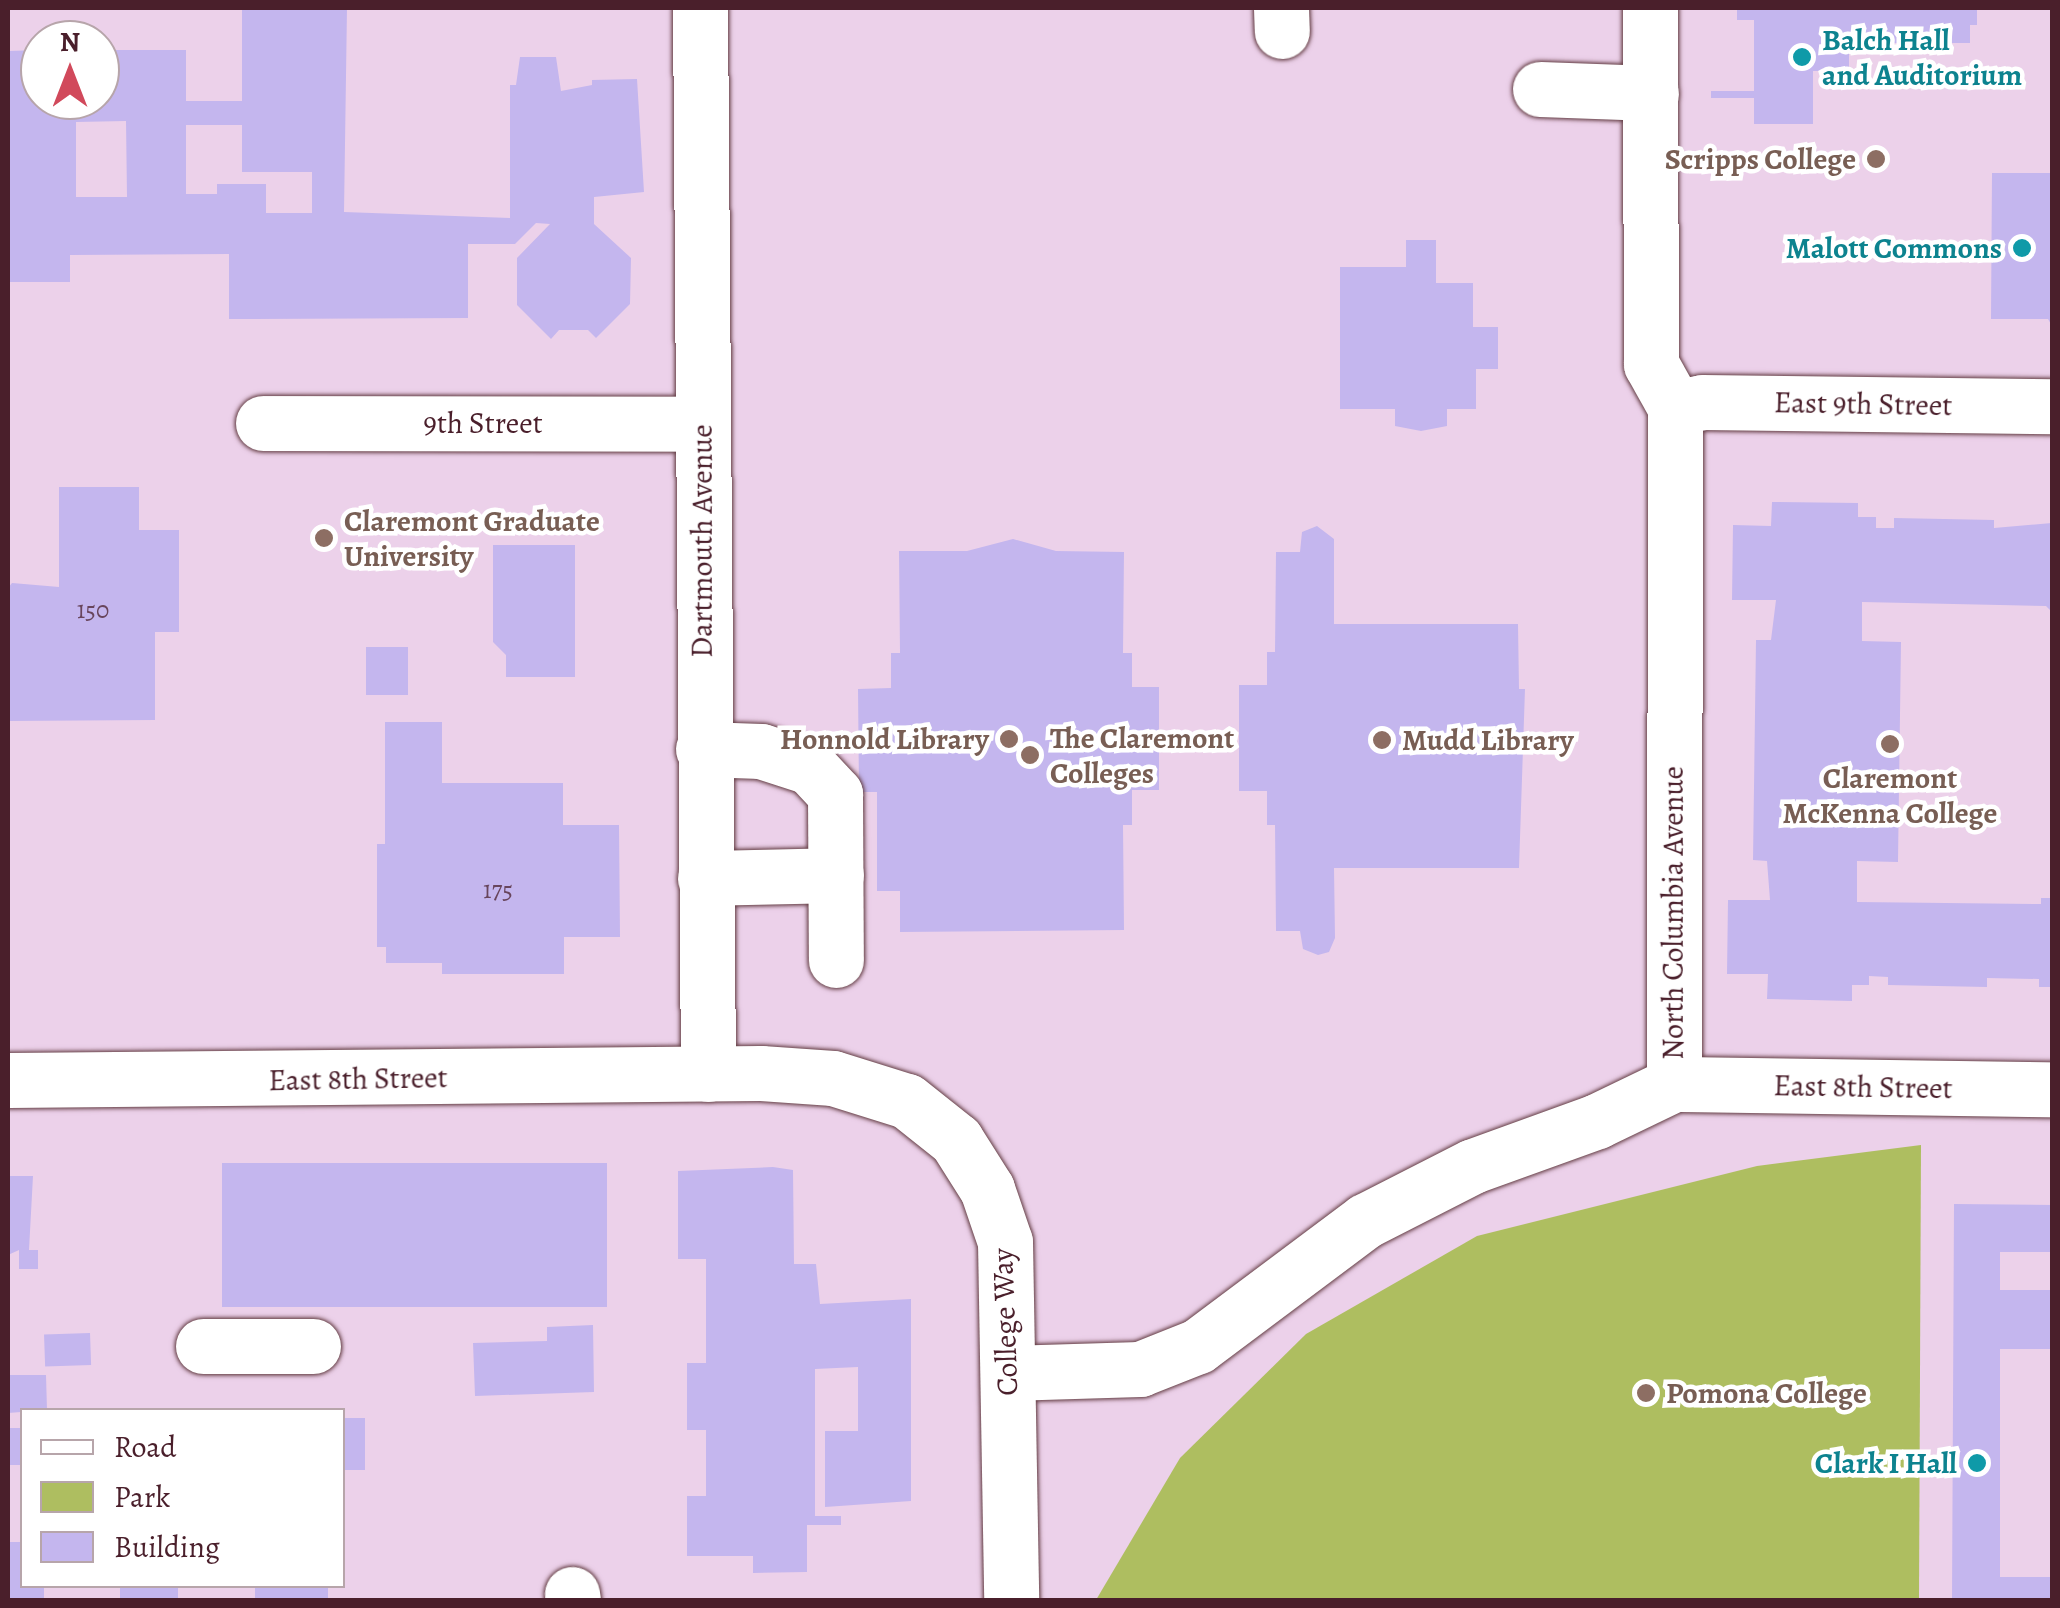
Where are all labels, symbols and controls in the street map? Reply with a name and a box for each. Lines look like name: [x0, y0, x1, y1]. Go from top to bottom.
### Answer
north arrow: [20, 20, 120, 120]
place label: Balch Hall and Auditorium: [1822, 22, 2022, 92]
text: N: [60, 23, 80, 61]
marker: Balch Hall and Auditorium: [1791, 46, 1813, 68]
place label: Scripps College: [1665, 141, 1856, 177]
marker: Scripps College: [1865, 148, 1887, 170]
place label: Malott Commons: [1786, 230, 2002, 266]
marker: Malott Commons: [2011, 237, 2033, 259]
street label: East 9th Street: [1774, 384, 1952, 424]
street label: 9th Street: [423, 405, 543, 441]
street label: Dartmouth Avenue: [684, 424, 720, 658]
place label: Claremont Graduate University: [344, 503, 600, 574]
marker: Claremont Graduate University: [313, 527, 335, 549]
house number: 150: [77, 595, 109, 625]
place label: The Claremont Colleges: [1050, 720, 1234, 790]
place label: Honnold Library: [780, 721, 989, 757]
place label: Mudd Library: [1402, 722, 1574, 758]
marker: Honnold Library: [998, 728, 1020, 750]
marker: Mudd Library: [1371, 729, 1393, 751]
marker: Claremont McKenna College: [1879, 733, 1901, 755]
marker: The Claremont Colleges: [1019, 744, 1041, 766]
place label: Claremont McKenna College: [1783, 760, 1997, 830]
street label: North Columbia Avenue: [1655, 766, 1691, 1060]
house number: 175: [483, 875, 513, 905]
street label: East 8th Street: [268, 1059, 448, 1099]
street label: East 8th Street: [1773, 1067, 1953, 1107]
street label: College Way: [984, 1248, 1026, 1396]
place label: Pomona College: [1666, 1375, 1867, 1411]
marker: Pomona College: [1635, 1382, 1657, 1404]
legend: [20, 1408, 345, 1588]
text: Road: [114, 1427, 176, 1467]
place label: Clark I Hall: [1815, 1445, 1957, 1481]
marker: Clark I Hall: [1966, 1452, 1988, 1474]
text: Park: [114, 1477, 170, 1517]
text: Building: [114, 1527, 220, 1567]

